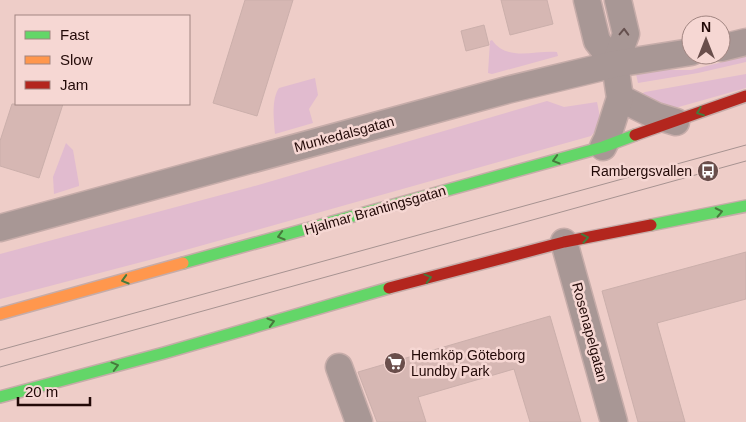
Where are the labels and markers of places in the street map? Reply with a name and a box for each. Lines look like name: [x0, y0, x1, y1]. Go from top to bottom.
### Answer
bus stop icon: Rambergsvallen: [696, 159, 720, 183]
place label: Rambergsvallen: [591, 163, 692, 179]
place label: Hemköp Göteborg Lundby Park: [411, 347, 525, 379]
supermarket icon: Hemköp Göteborg Lundby Park: [383, 351, 407, 375]

